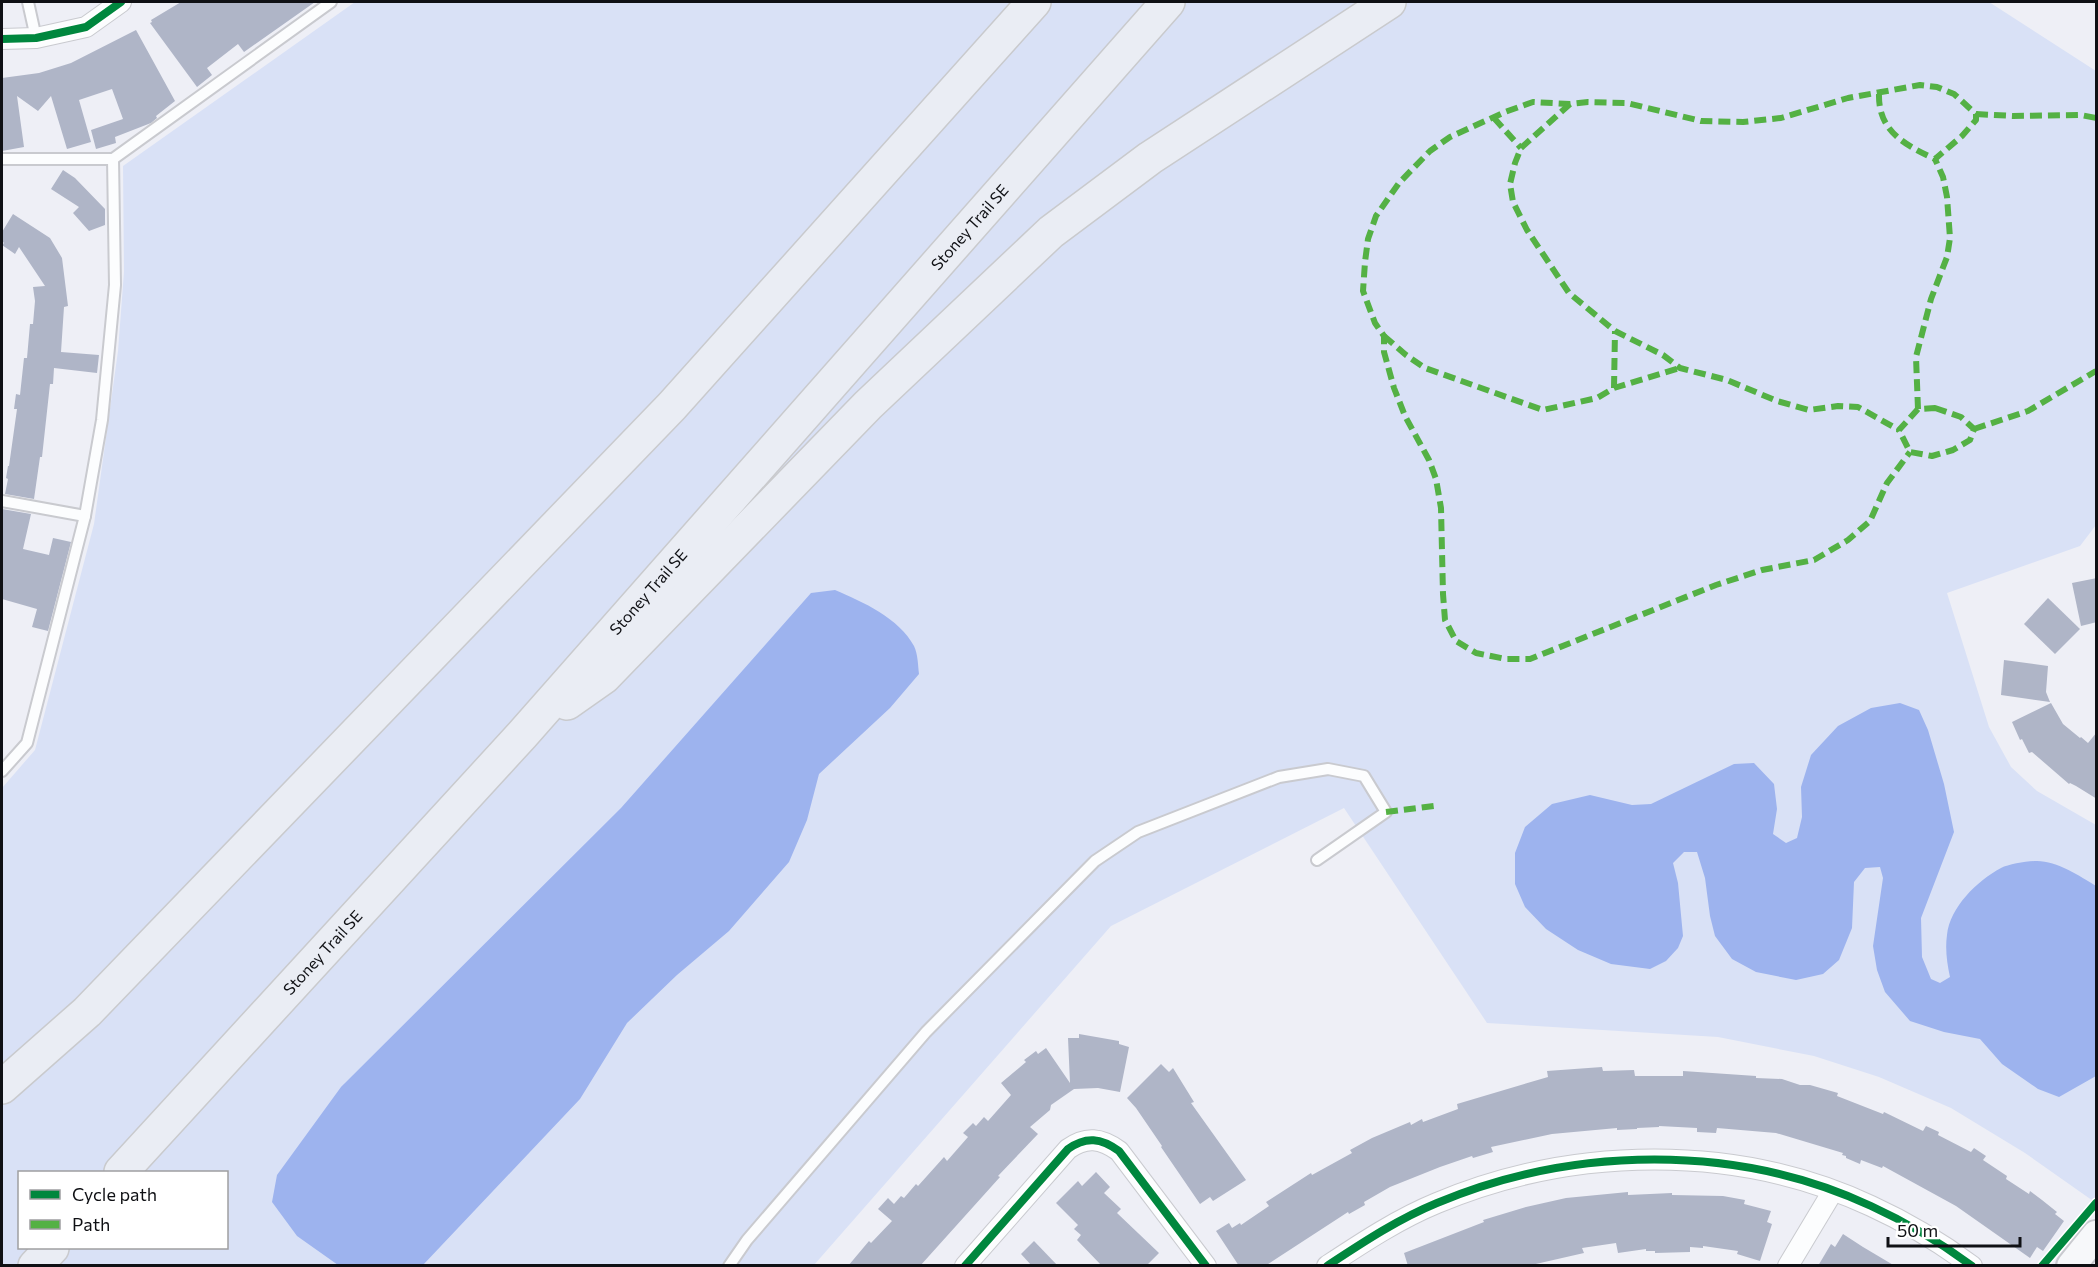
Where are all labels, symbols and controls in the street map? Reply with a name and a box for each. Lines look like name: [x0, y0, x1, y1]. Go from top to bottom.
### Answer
street label: Stoney Trail SE: [926, 180, 1012, 274]
street label: Stoney Trail SE: [605, 545, 691, 638]
street label: Stoney Trail SE: [279, 906, 366, 998]
legend: [18, 1171, 228, 1249]
text: Cycle path: [72, 1183, 157, 1205]
scale bar: [1888, 1210, 2020, 1248]
text: Path: [72, 1213, 110, 1235]
text: 50 m: [1897, 1219, 1938, 1241]

